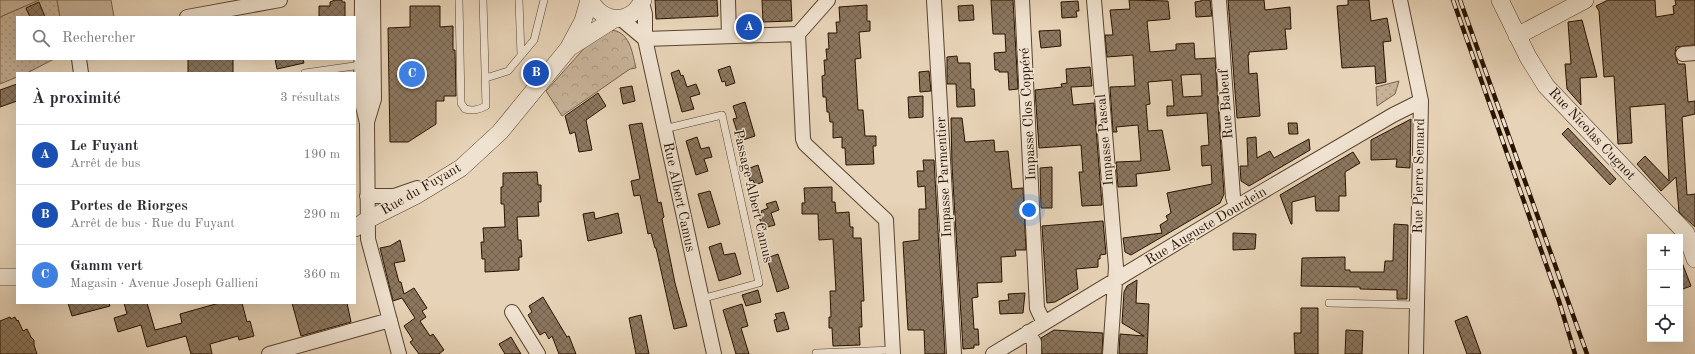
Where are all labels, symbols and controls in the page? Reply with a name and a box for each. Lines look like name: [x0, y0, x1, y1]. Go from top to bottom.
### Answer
pin: A: [736, 12, 762, 42]
search box: [16, 16, 356, 60]
icon: search: [30, 27, 52, 49]
text: Rechercher: [62, 31, 135, 46]
street label: Impasse Clos Coppéré: [1018, 47, 1038, 181]
pin: B: [523, 58, 549, 88]
pin: C: [399, 59, 425, 89]
street label: Rue Babeuf: [1216, 67, 1235, 139]
street label: Rue Nicolas Cugnot: [1546, 85, 1638, 183]
text: À proximité: [32, 90, 121, 107]
text: 3 résultats: [280, 91, 340, 104]
street label: Impasse Pascal: [1094, 93, 1116, 186]
street label: Impasse Parmentier: [934, 116, 954, 238]
street label: Rue Pierre Semard: [1411, 118, 1427, 234]
street label: Passage Albert Camus: [731, 128, 775, 264]
text: Le Fuyant: [70, 139, 138, 154]
street label: Rue Albert Camus: [661, 141, 697, 253]
text: A: [40, 148, 50, 161]
text: 190 m: [303, 148, 340, 161]
text: Arrêt de bus: [70, 157, 140, 170]
street label: Rue du Fuyant: [379, 160, 463, 218]
street label: Rue Auguste Dourdein: [1143, 184, 1269, 268]
text: Portes de Riorges: [70, 199, 188, 214]
your location: [1019, 200, 1039, 220]
text: B: [40, 208, 50, 221]
text: 290 m: [303, 208, 340, 221]
text: Arrêt de bus · Rue du Fuyant: [70, 217, 235, 230]
map controls: [1647, 234, 1683, 342]
button: +: [1647, 234, 1683, 270]
text: Gamm vert: [70, 259, 143, 274]
text: C: [41, 268, 49, 281]
text: 360 m: [303, 268, 340, 281]
button: −: [1647, 270, 1683, 306]
text: Magasin · Avenue Joseph Gallieni: [70, 277, 258, 290]
button: locate: [1647, 306, 1683, 342]

